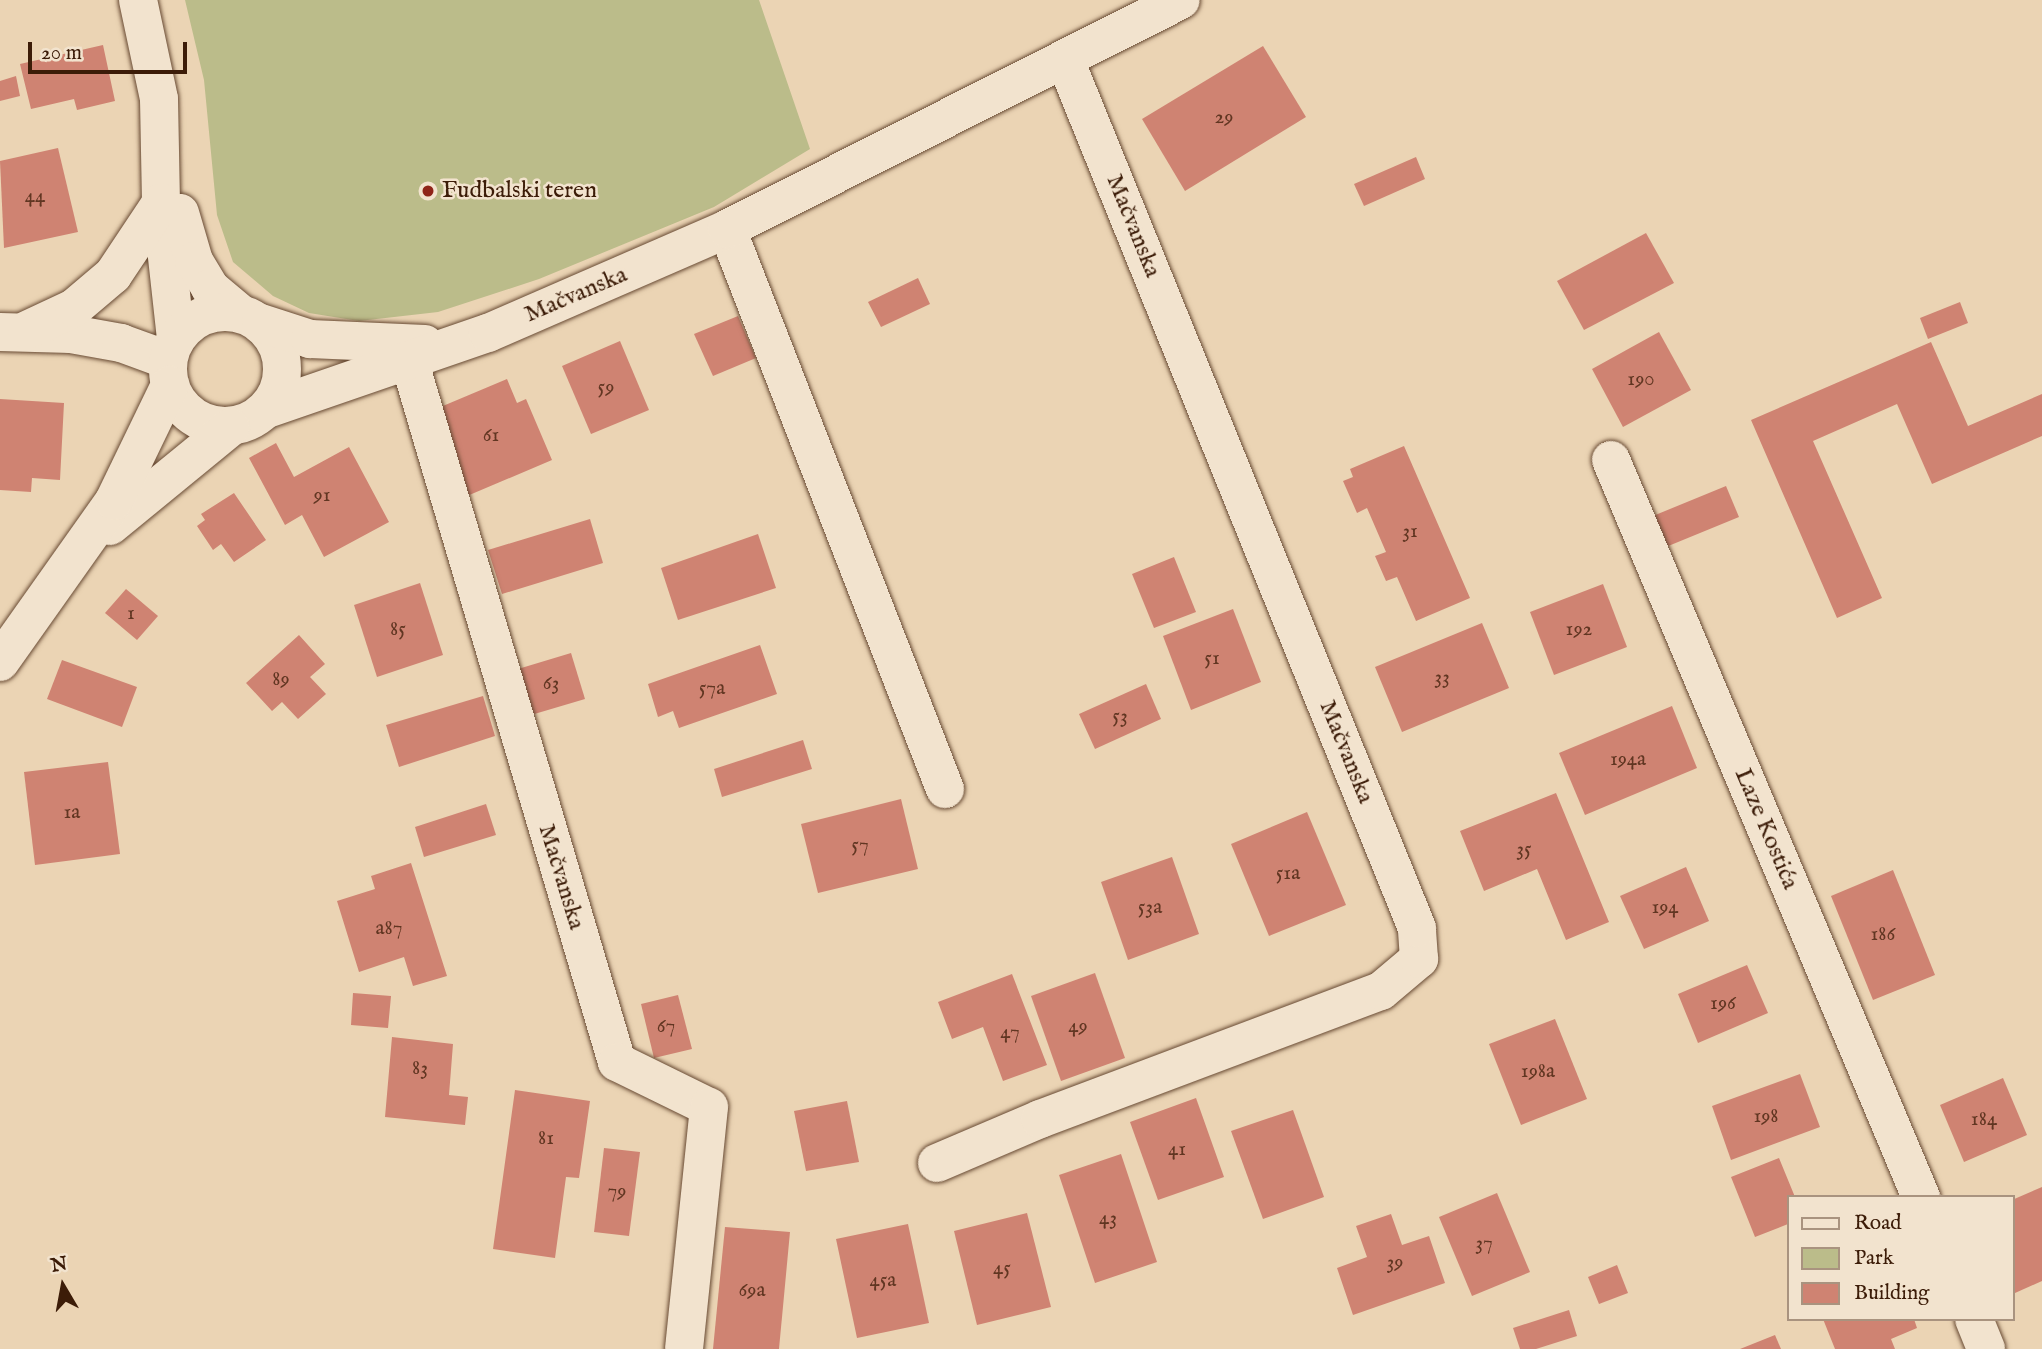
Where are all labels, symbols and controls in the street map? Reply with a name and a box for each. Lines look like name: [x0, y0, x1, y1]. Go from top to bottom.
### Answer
scale bar: [32, 28, 191, 72]
text: 20 m: [41, 40, 82, 67]
house number: 29: [1214, 105, 1234, 131]
street label: Mačvanska: [1099, 170, 1167, 282]
place label: Fudbalski teren: [442, 177, 597, 205]
marker: Fudbalski teren: [420, 183, 436, 199]
house number: 44: [25, 184, 45, 210]
street label: Mačvanska: [520, 261, 632, 329]
house number: 190: [1627, 367, 1655, 393]
house number: 59: [598, 375, 614, 401]
house number: 61: [483, 423, 499, 449]
house number: 91: [314, 483, 330, 509]
house number: 31: [1402, 519, 1418, 545]
house number: 1: [127, 601, 135, 627]
house number: 85: [390, 617, 406, 643]
house number: 192: [1566, 617, 1592, 643]
house number: 51: [1204, 646, 1220, 672]
house number: 33: [1434, 665, 1450, 691]
house number: 89: [272, 667, 290, 693]
house number: 63: [543, 671, 559, 697]
house number: 57a: [699, 676, 725, 702]
street label: Mačvanska: [1312, 696, 1380, 808]
house number: 53: [1112, 704, 1128, 730]
house number: 194a: [1610, 747, 1646, 773]
street label: Laze Kostića: [1728, 764, 1804, 894]
house number: 1a: [64, 800, 80, 826]
street label: Mačvanska: [531, 821, 591, 933]
house number: 57: [851, 833, 869, 859]
house number: 35: [1516, 837, 1532, 863]
house number: 51a: [1276, 861, 1300, 887]
house number: 53a: [1138, 895, 1162, 921]
house number: 194: [1651, 895, 1679, 921]
house number: a87: [375, 916, 403, 942]
house number: 186: [1871, 922, 1895, 948]
house number: 196: [1710, 991, 1736, 1017]
house number: 67: [657, 1014, 675, 1040]
house number: 49: [1068, 1014, 1088, 1040]
house number: 47: [1000, 1020, 1020, 1046]
house number: 83: [412, 1056, 428, 1082]
house number: 198a: [1521, 1059, 1555, 1085]
house number: 198: [1753, 1104, 1779, 1130]
house number: 184: [1971, 1107, 1997, 1133]
house number: 81: [538, 1126, 554, 1152]
house number: 41: [1168, 1137, 1186, 1163]
house number: 79: [608, 1179, 626, 1205]
legend: [1786, 1195, 2014, 1321]
house number: 43: [1099, 1206, 1117, 1232]
text: Road: [1854, 1210, 1901, 1237]
house number: 37: [1475, 1231, 1493, 1257]
text: Park: [1854, 1245, 1894, 1272]
house number: 39: [1386, 1250, 1404, 1276]
north arrow: [28, 1251, 98, 1321]
text: N: [49, 1252, 70, 1279]
house number: 45: [993, 1256, 1011, 1282]
house number: 45a: [870, 1268, 896, 1294]
house number: 69a: [738, 1278, 766, 1304]
text: Building: [1854, 1280, 1929, 1307]

